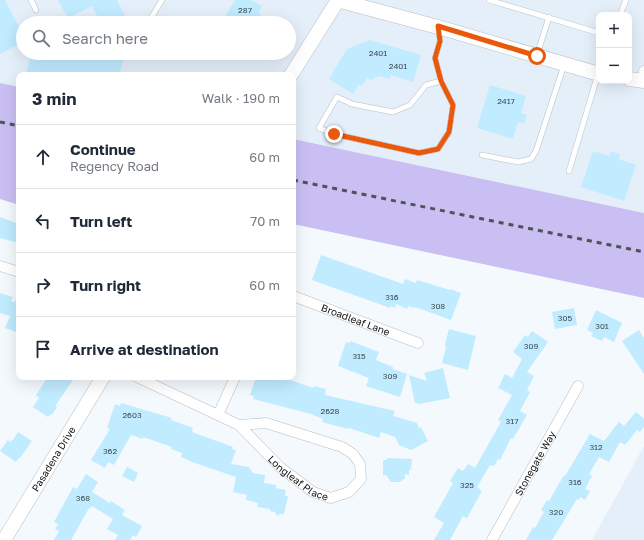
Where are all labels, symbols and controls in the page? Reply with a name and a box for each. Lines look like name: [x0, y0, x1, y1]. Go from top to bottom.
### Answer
house number: 287: [238, 5, 252, 15]
map controls: [596, 12, 632, 84]
button: +: [596, 12, 632, 48]
search box: [16, 16, 296, 60]
icon: search: [30, 27, 52, 49]
text: Search here: [62, 29, 148, 47]
route start: [528, 47, 546, 65]
house number: 2401: [369, 48, 387, 58]
button: −: [596, 48, 632, 84]
house number: 2401: [389, 61, 407, 71]
text: 3 min: [32, 88, 76, 109]
text: Walk · 190 m: [202, 90, 280, 106]
house number: 2417: [497, 96, 515, 106]
route end: [325, 125, 343, 143]
text: Continue: [70, 140, 136, 158]
icon: ahead: [32, 146, 54, 168]
text: 60 m: [249, 149, 280, 165]
text: Regency Road: [70, 158, 159, 174]
icon: left: [32, 210, 54, 232]
text: Turn left: [70, 212, 132, 230]
text: 70 m: [250, 213, 280, 229]
icon: right: [32, 274, 54, 296]
text: Turn right: [70, 276, 141, 294]
text: 60 m: [249, 277, 280, 293]
house number: 316: [385, 292, 399, 302]
street label: Broadleaf Lane: [320, 301, 392, 338]
house number: 308: [431, 301, 445, 311]
house number: 305: [558, 313, 572, 323]
house number: 301: [595, 321, 609, 331]
icon: arrive: [32, 338, 54, 360]
text: Arrive at destination: [70, 340, 219, 358]
house number: 309: [524, 341, 538, 351]
house number: 315: [352, 351, 366, 361]
house number: 309: [383, 371, 397, 381]
house number: 2628: [321, 406, 340, 416]
house number: 2603: [122, 410, 142, 420]
house number: 317: [506, 416, 518, 426]
street label: Pasadena Drive: [29, 424, 78, 494]
street label: Stonegate Way: [512, 428, 558, 498]
house number: 312: [589, 442, 603, 452]
house number: 362: [103, 446, 117, 456]
street label: Longleaf Place: [266, 453, 330, 503]
house number: 316: [568, 477, 582, 487]
house number: 325: [460, 480, 474, 490]
house number: 368: [76, 493, 90, 503]
house number: 320: [549, 507, 563, 517]

